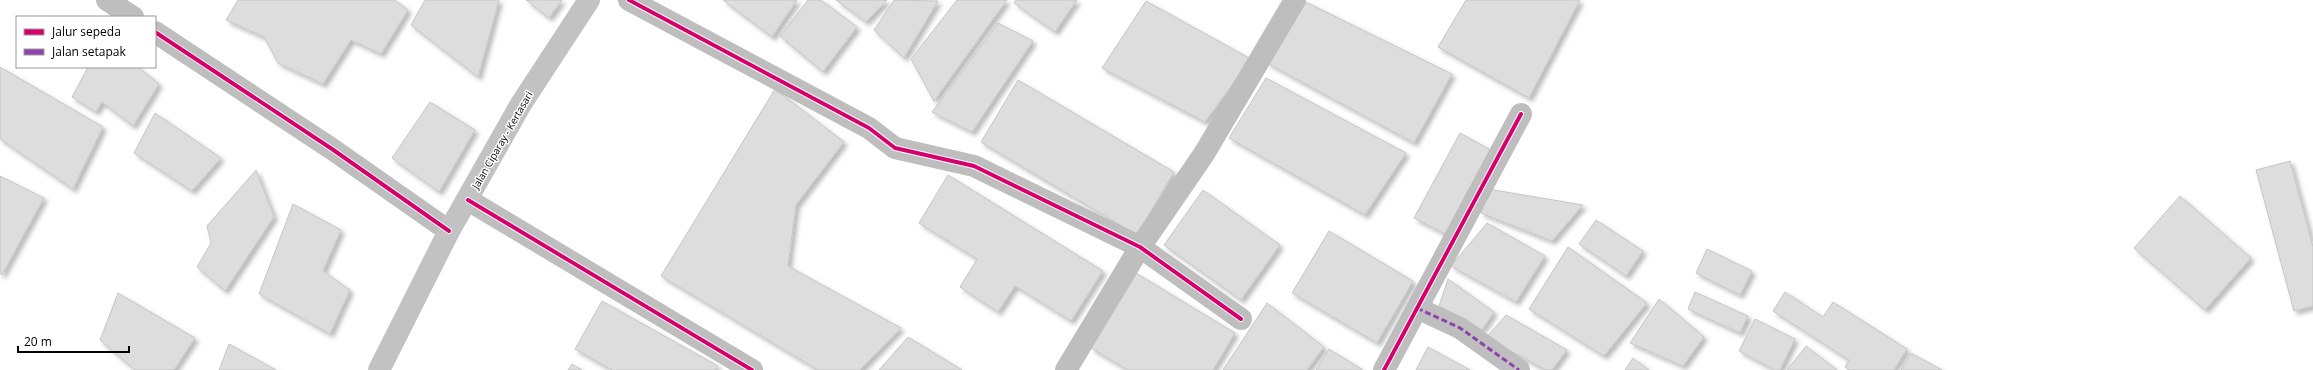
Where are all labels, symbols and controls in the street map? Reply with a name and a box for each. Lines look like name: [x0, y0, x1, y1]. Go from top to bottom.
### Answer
legend: [16, 16, 156, 68]
text: Jalur sepeda: [51, 23, 121, 40]
text: Jalan setapak: [51, 43, 126, 60]
street label: Jalan Ciparay - Kertasari: [468, 89, 536, 192]
scale bar: [18, 328, 129, 354]
text: 20 m: [24, 333, 52, 350]

